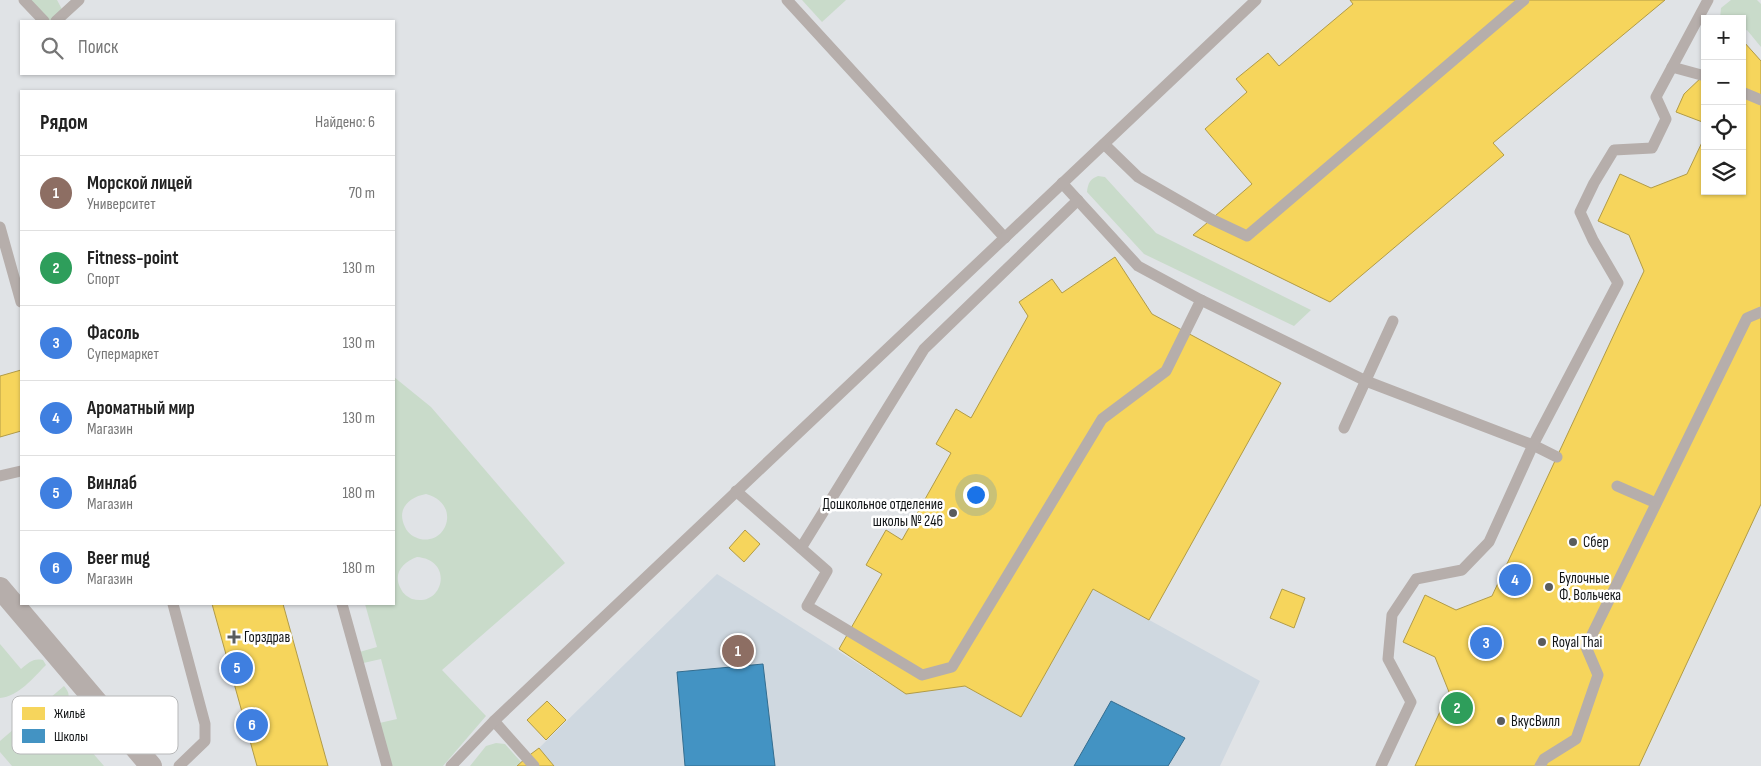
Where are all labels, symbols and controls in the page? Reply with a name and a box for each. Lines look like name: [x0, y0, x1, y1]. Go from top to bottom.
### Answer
map controls: [1701, 15, 1746, 195]
button: +: [1701, 15, 1746, 60]
search box: [20, 20, 395, 75]
icon: search: [38, 34, 66, 62]
text: Поиск: [78, 36, 118, 59]
button: −: [1701, 60, 1746, 105]
button: locate: [1701, 105, 1746, 150]
text: Рядом: [40, 110, 88, 135]
text: Найдено: 6: [315, 113, 375, 132]
button: layers: [1701, 150, 1746, 195]
text: Морской лицей: [87, 172, 192, 195]
text: 1: [53, 184, 59, 203]
text: 70 m: [349, 184, 375, 203]
text: Университет: [87, 195, 156, 214]
text: Fitness-point: [87, 247, 179, 270]
text: 2: [52, 259, 60, 278]
text: 130 m: [343, 259, 375, 278]
text: Спорт: [87, 270, 120, 289]
text: Фасоль: [87, 322, 140, 345]
text: 3: [52, 334, 60, 353]
text: 130 m: [343, 334, 375, 353]
text: Супермаркет: [87, 345, 159, 364]
text: Ароматный мир: [87, 397, 195, 420]
text: 4: [52, 409, 60, 428]
text: 130 m: [343, 409, 375, 428]
text: Магазин: [87, 420, 133, 439]
text: Винлаб: [87, 472, 137, 495]
your location: [963, 482, 989, 508]
text: 5: [52, 484, 60, 503]
text: 180 m: [342, 484, 375, 503]
text: Магазин: [87, 495, 133, 514]
place label: Дошкольное отделение школы № 246: [823, 495, 943, 531]
marker: Дошкольное отделение школы № 246: [947, 507, 959, 519]
place label: Сбер: [1583, 533, 1609, 552]
marker: Сбер: [1567, 536, 1579, 548]
text: Beer mug: [87, 547, 150, 570]
text: 6: [52, 559, 60, 578]
text: 180 m: [342, 559, 375, 578]
pin: 4: [1499, 561, 1531, 599]
place label: Булочные Ф. Вольчека: [1559, 569, 1621, 605]
text: Магазин: [87, 570, 133, 589]
marker: Булочные Ф. Вольчека: [1543, 581, 1555, 593]
pin: 3: [1470, 624, 1502, 662]
place label: Горздрав: [244, 628, 290, 647]
marker: Горздрав: [228, 631, 240, 643]
pin: 1: [722, 632, 754, 670]
place label: Royal Thai: [1552, 633, 1603, 652]
marker: Royal Thai: [1536, 636, 1548, 648]
pin: 5: [221, 649, 253, 687]
pin: 2: [1441, 689, 1473, 727]
legend: [12, 696, 178, 754]
text: Жильё: [54, 705, 85, 722]
pin: 6: [236, 706, 268, 744]
place label: ВкусВилл: [1511, 712, 1560, 731]
marker: ВкусВилл: [1495, 715, 1507, 727]
text: Школы: [54, 728, 88, 745]

